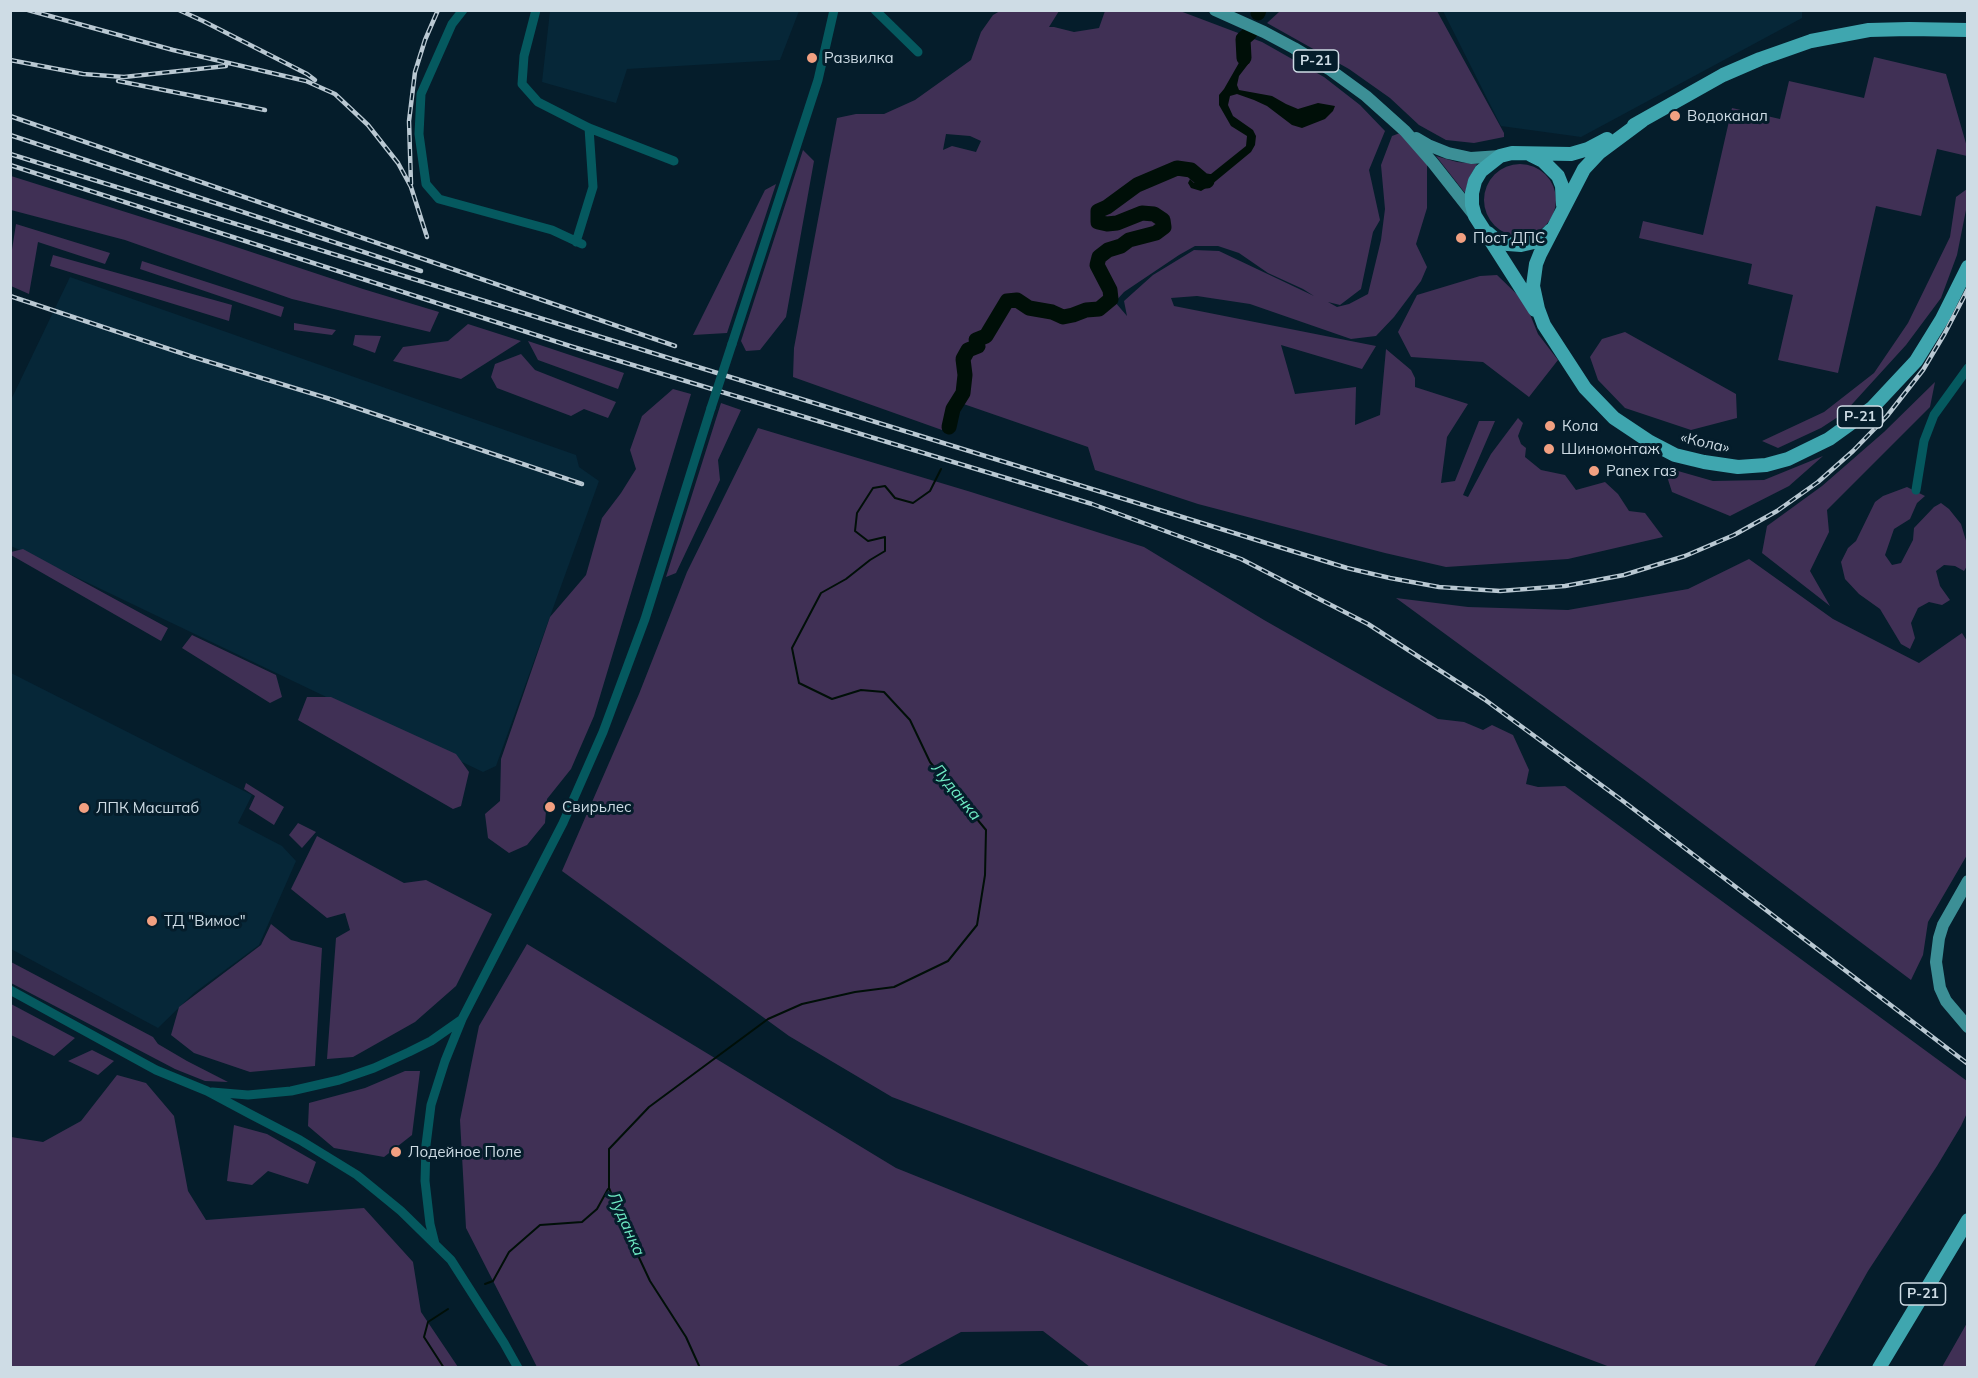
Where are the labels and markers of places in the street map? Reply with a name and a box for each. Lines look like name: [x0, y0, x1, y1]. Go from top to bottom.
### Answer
place label: Развилка: [824, 49, 894, 67]
marker: Развилка: [805, 51, 819, 65]
place label: Водоканал: [1687, 107, 1768, 125]
marker: Водоканал: [1668, 109, 1682, 123]
place label: Пост ДПС: [1473, 229, 1545, 247]
marker: Пост ДПС: [1454, 231, 1468, 245]
place label: Кола: [1562, 417, 1598, 435]
marker: Кола: [1543, 419, 1557, 433]
place label: Шиномонтаж: [1561, 440, 1660, 458]
marker: Шиномонтаж: [1542, 442, 1556, 456]
place label: Panex газ: [1606, 462, 1677, 480]
marker: Panex газ: [1587, 464, 1601, 478]
place label: Свирьлес: [562, 798, 632, 816]
place label: ЛПК Масштаб: [96, 799, 199, 817]
marker: Свирьлес: [543, 800, 557, 814]
marker: ЛПК Масштаб: [77, 801, 91, 815]
place label: ТД "Вимос": [164, 912, 246, 930]
marker: ТД "Вимос": [145, 914, 159, 928]
place label: Лодейное Поле: [408, 1143, 522, 1161]
marker: Лодейное Поле: [389, 1145, 403, 1159]

